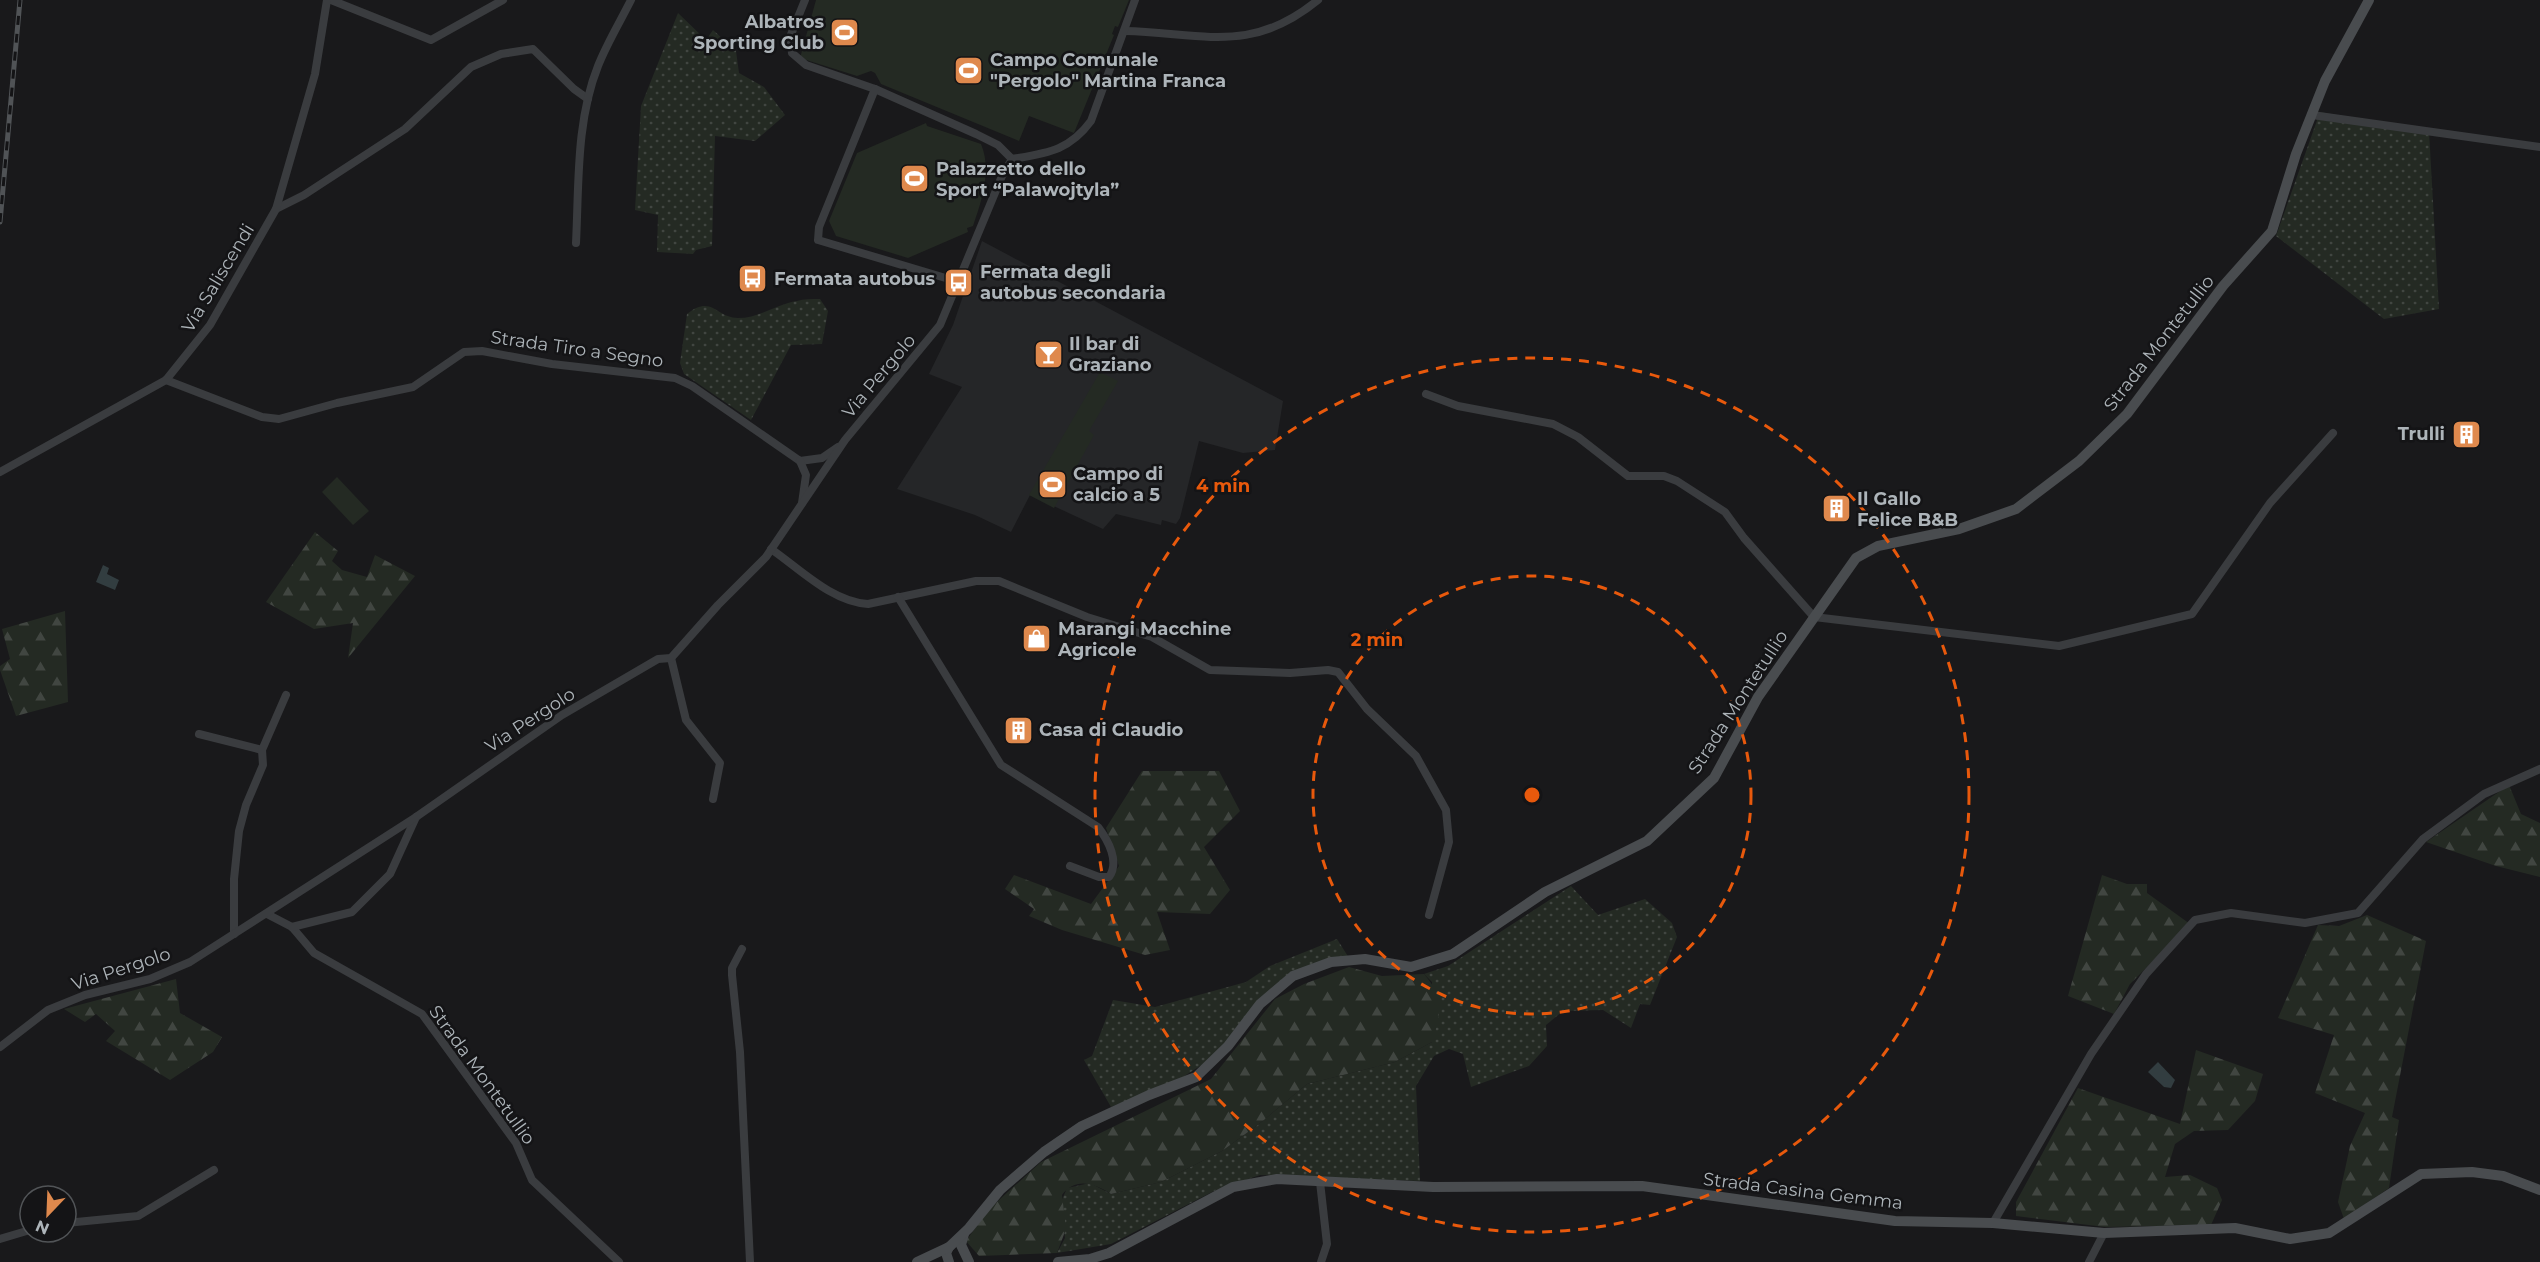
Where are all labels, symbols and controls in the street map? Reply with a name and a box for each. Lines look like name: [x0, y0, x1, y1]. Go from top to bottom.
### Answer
place label: Albatros Sporting Club: [694, 11, 824, 54]
sports icon: Albatros Sporting Club: [829, 16, 861, 48]
place label: Campo Comunale "Pergolo" Martina Franca: [990, 49, 1226, 92]
sports icon: Campo Comunale "Pergolo" Martina Franca: [953, 54, 985, 86]
place label: Palazzetto dello Sport “Palawojtyla”: [936, 158, 1119, 201]
sports icon: Palazzetto dello Sport “Palawojtyla”: [899, 163, 931, 195]
street label: Via Saliscendi: [177, 220, 259, 336]
place label: Fermata degli autobus secondaria: [980, 261, 1166, 304]
bus stop icon: Fermata autobus: [737, 263, 769, 295]
bus stop icon: Fermata degli autobus secondaria: [943, 266, 975, 298]
place label: Fermata autobus: [774, 268, 936, 290]
street label: Strada Montetullio: [2099, 271, 2219, 415]
street label: Strada Tiro a Segno: [489, 326, 665, 372]
street label: Via Pergolo: [838, 330, 920, 422]
place label: Il bar di Graziano: [1069, 333, 1152, 376]
bar icon: Il bar di Graziano: [1032, 338, 1064, 370]
building icon: Trulli: [2450, 418, 2482, 450]
place label: Trulli: [2398, 423, 2445, 445]
place label: Campo di calcio a 5: [1073, 463, 1163, 506]
sports icon: Campo di calcio a 5: [1036, 468, 1068, 500]
text: 4 min: [1196, 475, 1250, 497]
place label: Il Gallo Felice B&B: [1857, 488, 1958, 531]
building icon: Il Gallo Felice B&B: [1820, 493, 1852, 525]
place label: Marangi Macchine Agricole: [1057, 618, 1231, 661]
shop icon: Marangi Macchine Agricole: [1021, 623, 1053, 655]
street label: Strada Montetullio: [1683, 626, 1793, 778]
text: 2 min: [1351, 629, 1403, 651]
street label: Via Pergolo: [481, 683, 579, 757]
building icon: Casa di Claudio: [1002, 714, 1034, 746]
place label: Casa di Claudio: [1039, 719, 1184, 741]
centre of rings: [1522, 785, 1542, 805]
street label: Via Pergolo: [69, 943, 173, 995]
street label: Strada Montetullio: [424, 1001, 540, 1149]
street label: Strada Casina Gemma: [1702, 1168, 1904, 1214]
north arrow: [18, 1184, 78, 1244]
text: N: [33, 1216, 52, 1239]

